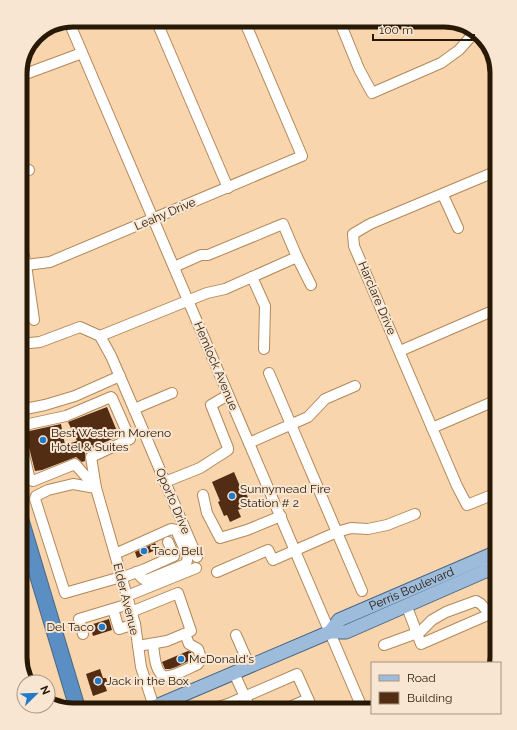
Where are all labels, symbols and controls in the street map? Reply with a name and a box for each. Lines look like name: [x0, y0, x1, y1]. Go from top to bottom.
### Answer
scale bar: [373, 16, 474, 42]
text: 100 m: [379, 23, 413, 37]
street label: Leahy Drive: [132, 195, 198, 233]
street label: Harclare Drive: [355, 259, 399, 337]
street label: Hemlock Avenue: [191, 320, 241, 412]
place label: Best Western Moreno Hotel & Suites: [51, 426, 171, 454]
marker: Best Western Moreno Hotel & Suites: [38, 435, 48, 445]
street label: Oporto Drive: [153, 466, 193, 536]
place label: Sunnymead Fire Station # 2: [240, 482, 331, 510]
marker: Sunnymead Fire Station # 2: [227, 491, 237, 501]
place label: Taco Bell: [152, 544, 204, 558]
marker: Taco Bell: [139, 546, 149, 556]
street label: Elder Avenue: [110, 561, 142, 637]
street label: Perris Boulevard: [367, 564, 456, 613]
place label: Del Taco: [46, 620, 94, 634]
marker: Del Taco: [97, 622, 107, 632]
place label: McDonald's: [189, 652, 254, 666]
marker: McDonald's: [176, 654, 186, 664]
legend: [371, 662, 501, 714]
text: Road: [407, 671, 436, 685]
north arrow: [16, 674, 56, 714]
place label: Jack in the Box: [106, 674, 189, 688]
marker: Jack in the Box: [93, 676, 103, 686]
text: N: [37, 684, 52, 697]
text: Building: [407, 691, 453, 705]

